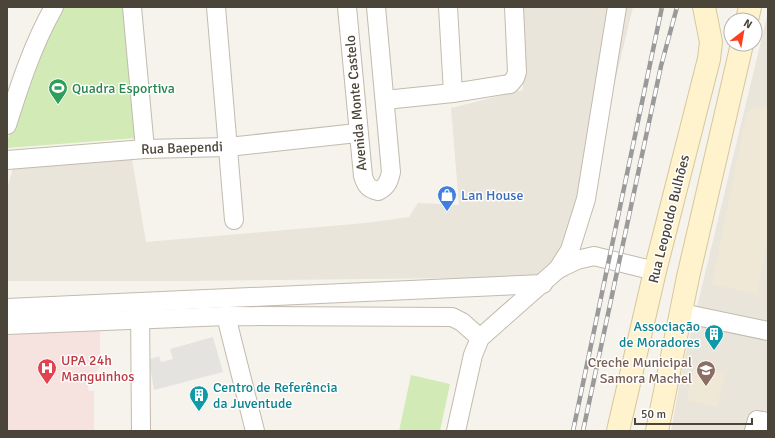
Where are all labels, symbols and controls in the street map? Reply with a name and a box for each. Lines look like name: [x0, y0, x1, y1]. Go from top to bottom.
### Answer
north arrow: [723, 12, 763, 52]
text: N: [741, 16, 755, 31]
street label: Avenida Monte Castelo: [342, 34, 370, 172]
sports icon: Quadra Esportiva: [47, 77, 69, 105]
place label: Quadra Esportiva: [72, 80, 175, 97]
street label: Rua Baependi: [141, 138, 223, 158]
street label: Rua Leopoldo Bulhões: [645, 153, 693, 285]
shop icon: Lan House: [436, 184, 458, 212]
place label: Lan House: [461, 187, 524, 204]
place label: Associação de Moradores: [619, 318, 700, 351]
building icon: Associação de Moradores: [703, 323, 725, 351]
place label: UPA 24h Manguinhos: [61, 352, 135, 385]
place label: Creche Municipal Samora Machel: [588, 354, 692, 387]
hospital icon: UPA 24h Manguinhos: [36, 357, 58, 385]
school or university icon: Creche Municipal Samora Machel: [695, 359, 717, 387]
place label: Centro de Referência da Juventude: [213, 379, 338, 412]
building icon: Centro de Referência da Juventude: [188, 384, 210, 412]
scale bar: [635, 400, 752, 426]
text: 50 m: [641, 407, 666, 422]

